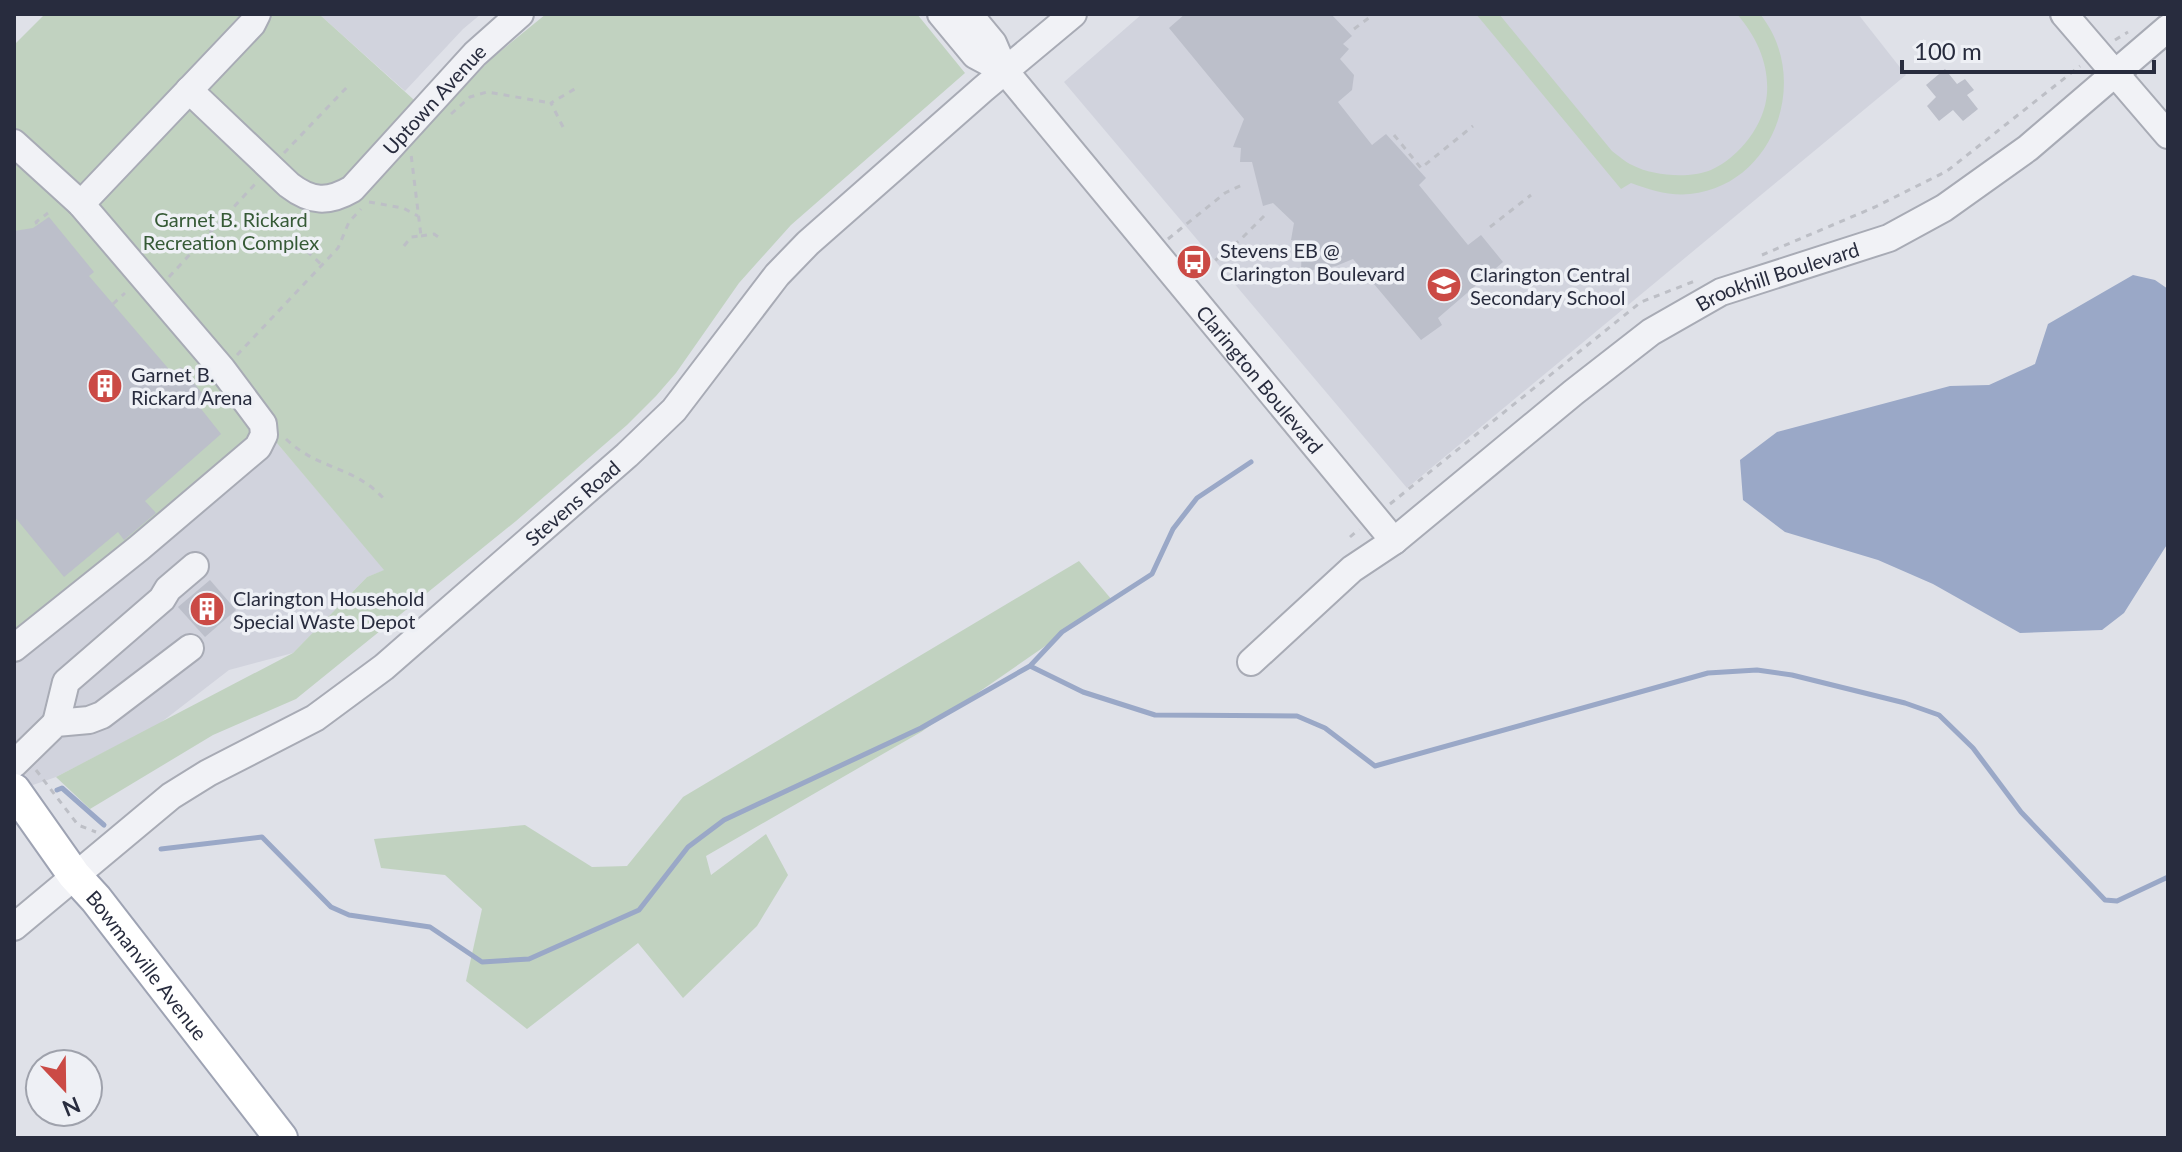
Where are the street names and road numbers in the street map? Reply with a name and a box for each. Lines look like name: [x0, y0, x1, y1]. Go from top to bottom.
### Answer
street label: Uptown Avenue: [378, 38, 490, 159]
street label: Brookhill Boulevard: [1691, 236, 1862, 316]
street label: Clarington Boulevard: [1192, 300, 1328, 458]
street label: Stevens Road: [520, 455, 625, 551]
street label: Bowmanville Avenue: [82, 885, 213, 1045]

